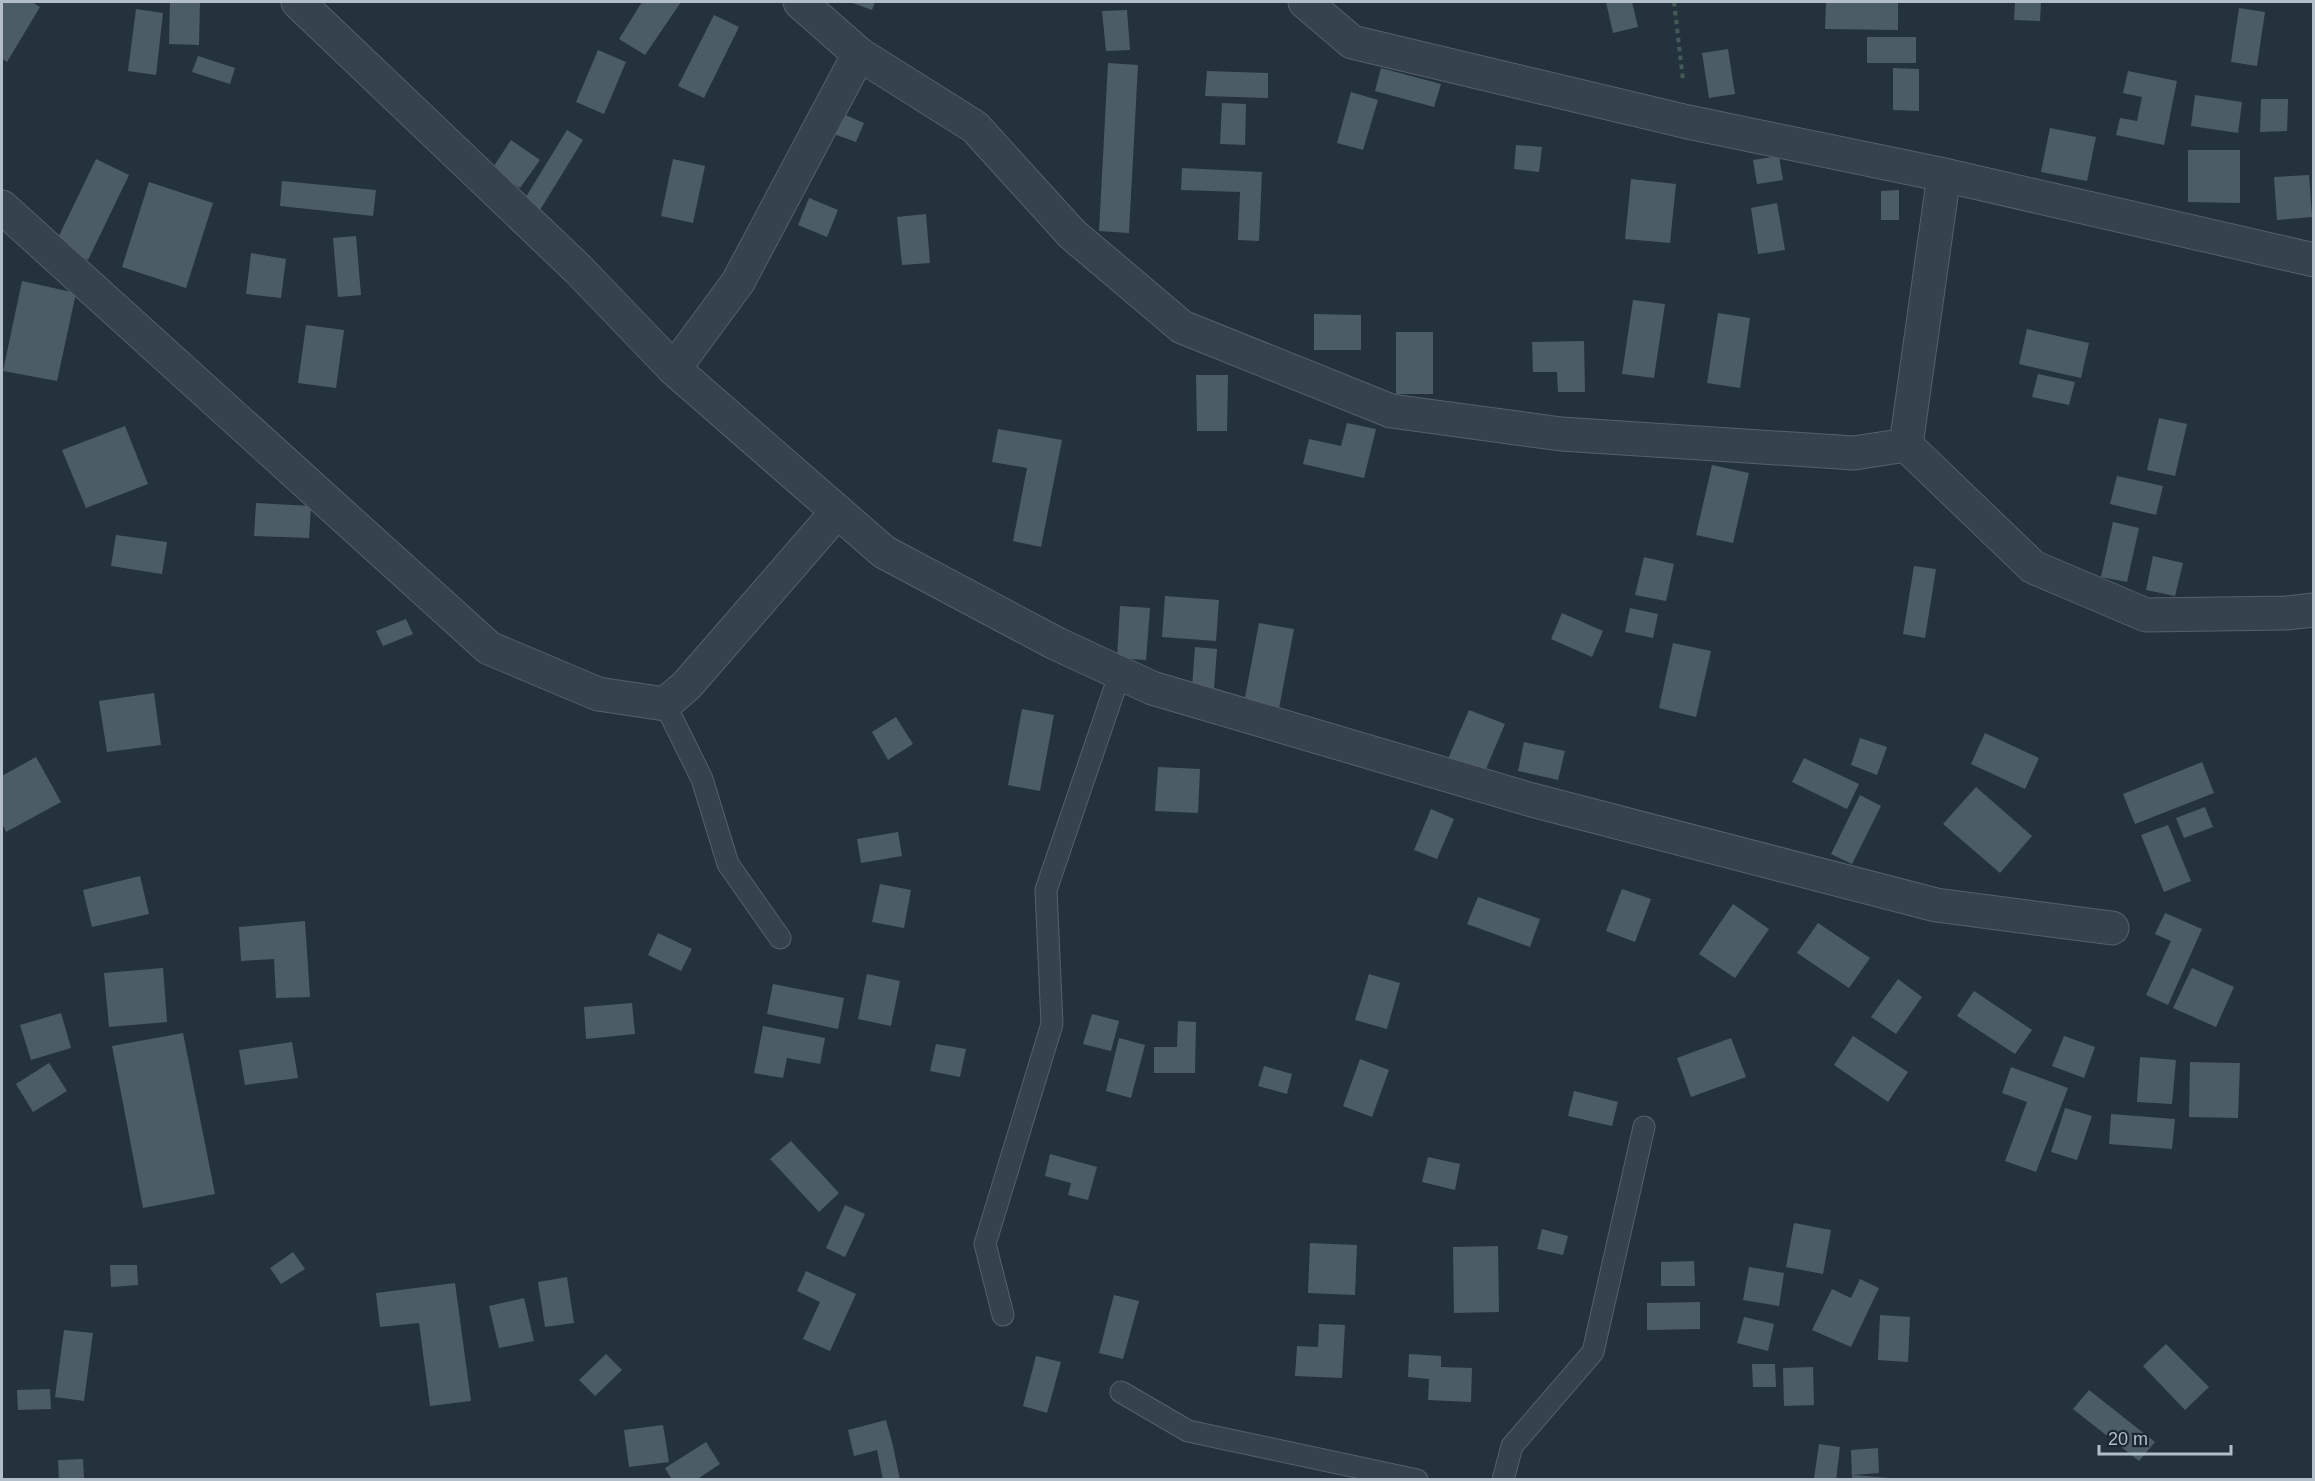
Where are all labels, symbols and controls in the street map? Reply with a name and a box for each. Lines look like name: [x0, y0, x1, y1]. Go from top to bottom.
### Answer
scale bar: [2099, 1418, 2231, 1456]
text: 20 m: [2108, 1429, 2148, 1449]

